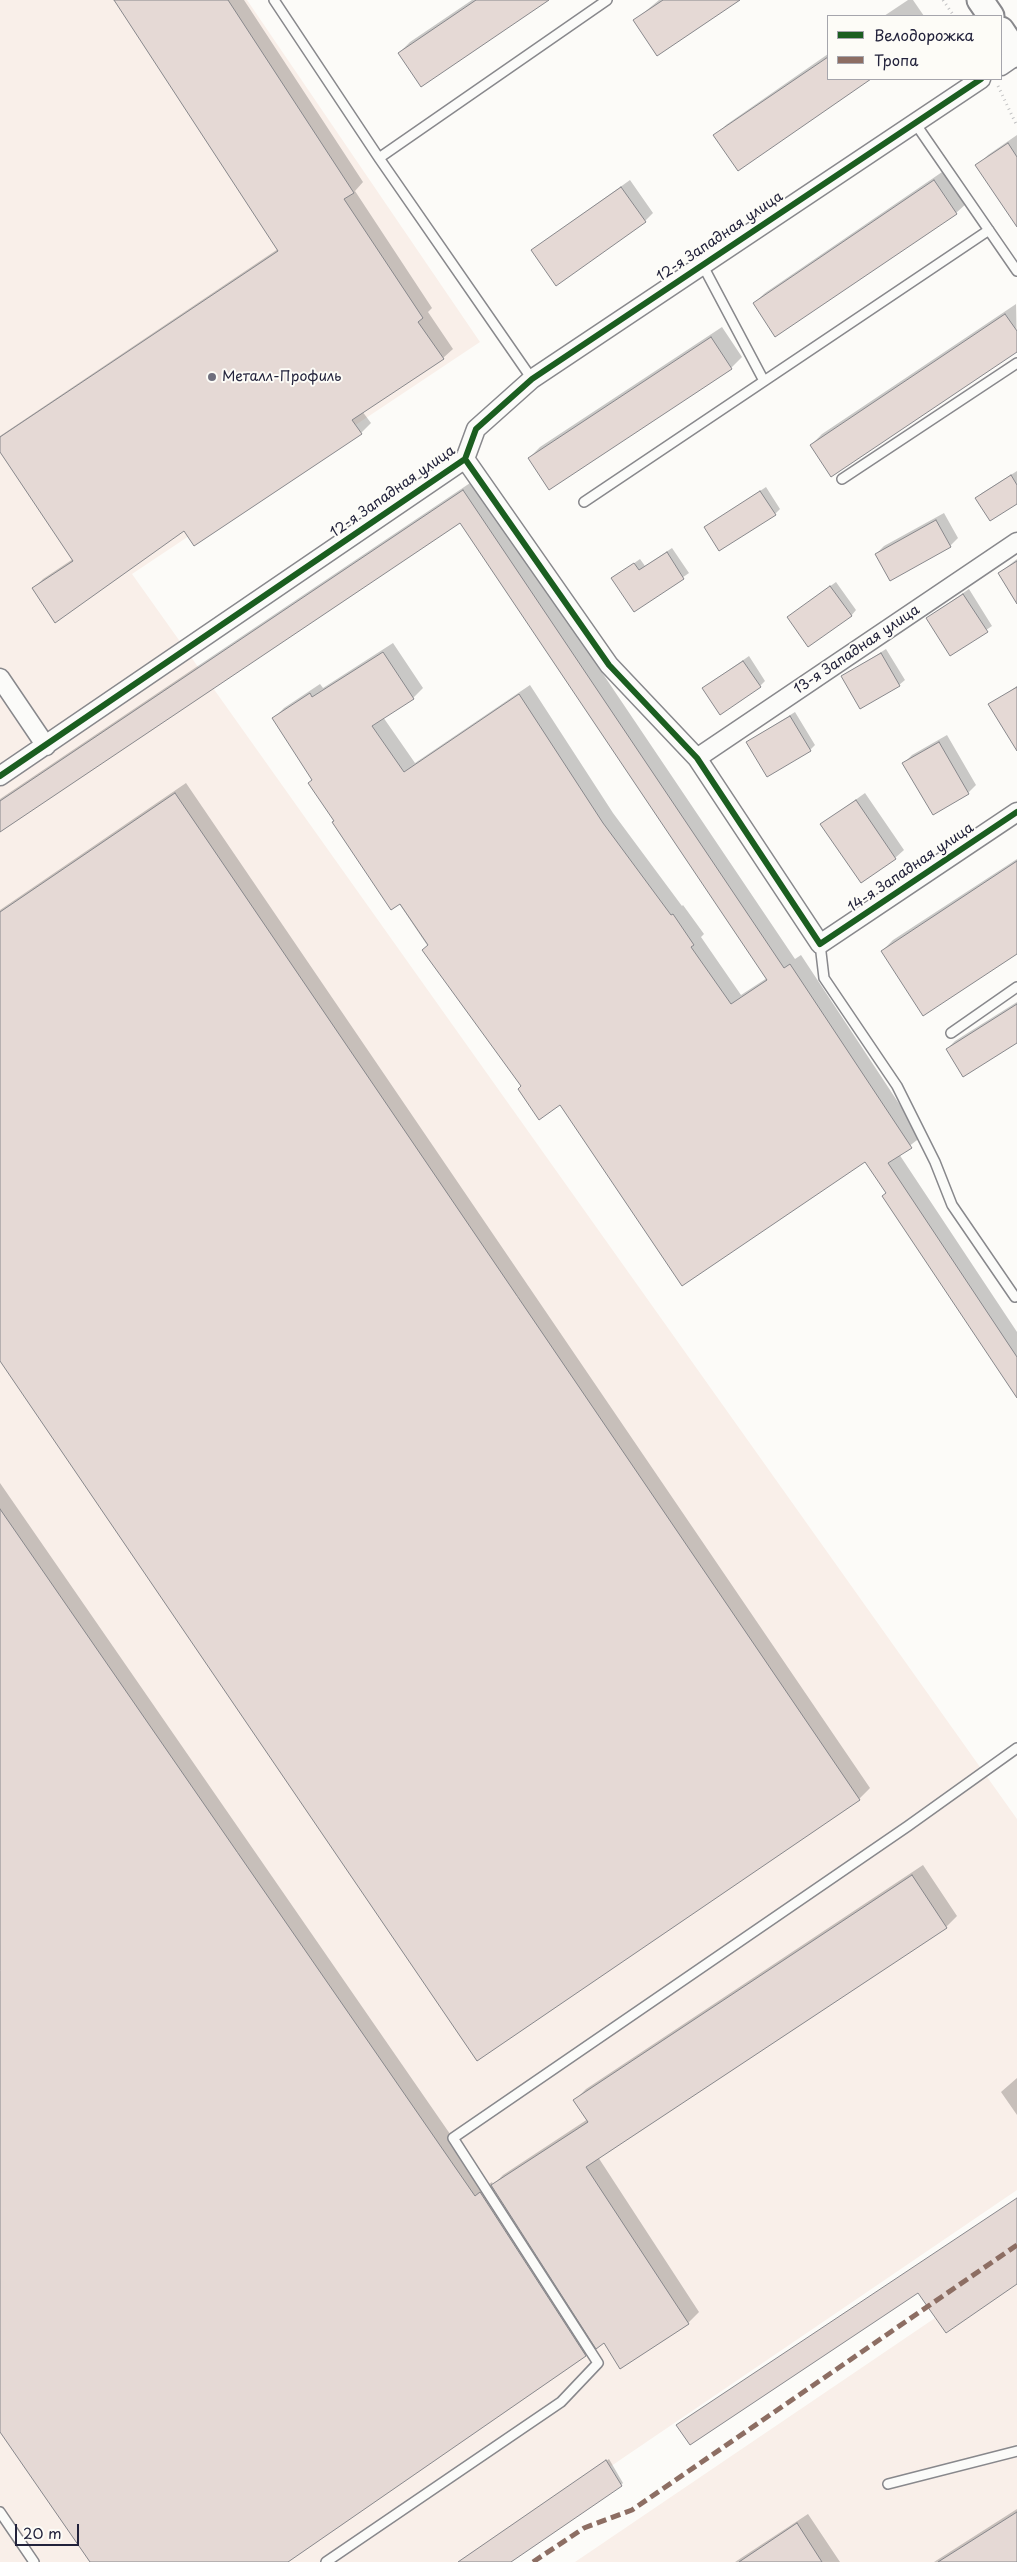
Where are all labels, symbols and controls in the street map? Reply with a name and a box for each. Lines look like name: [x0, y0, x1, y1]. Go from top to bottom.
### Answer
legend: [827, 15, 1002, 80]
text: Велодорожка: [874, 23, 974, 46]
text: Тропа: [874, 48, 919, 71]
street label: 12-я Западная улица: [654, 188, 786, 286]
place label: Металл-Профиль: [222, 369, 341, 385]
marker: Металл-Профиль: [206, 371, 218, 383]
street label: 12-я Западная улица: [327, 443, 459, 541]
street label: 13-я Западная улица: [791, 602, 923, 698]
street label: 14-я Западная улица: [845, 820, 977, 916]
scale bar: [18, 2514, 81, 2546]
text: 20 m: [23, 2521, 62, 2544]

